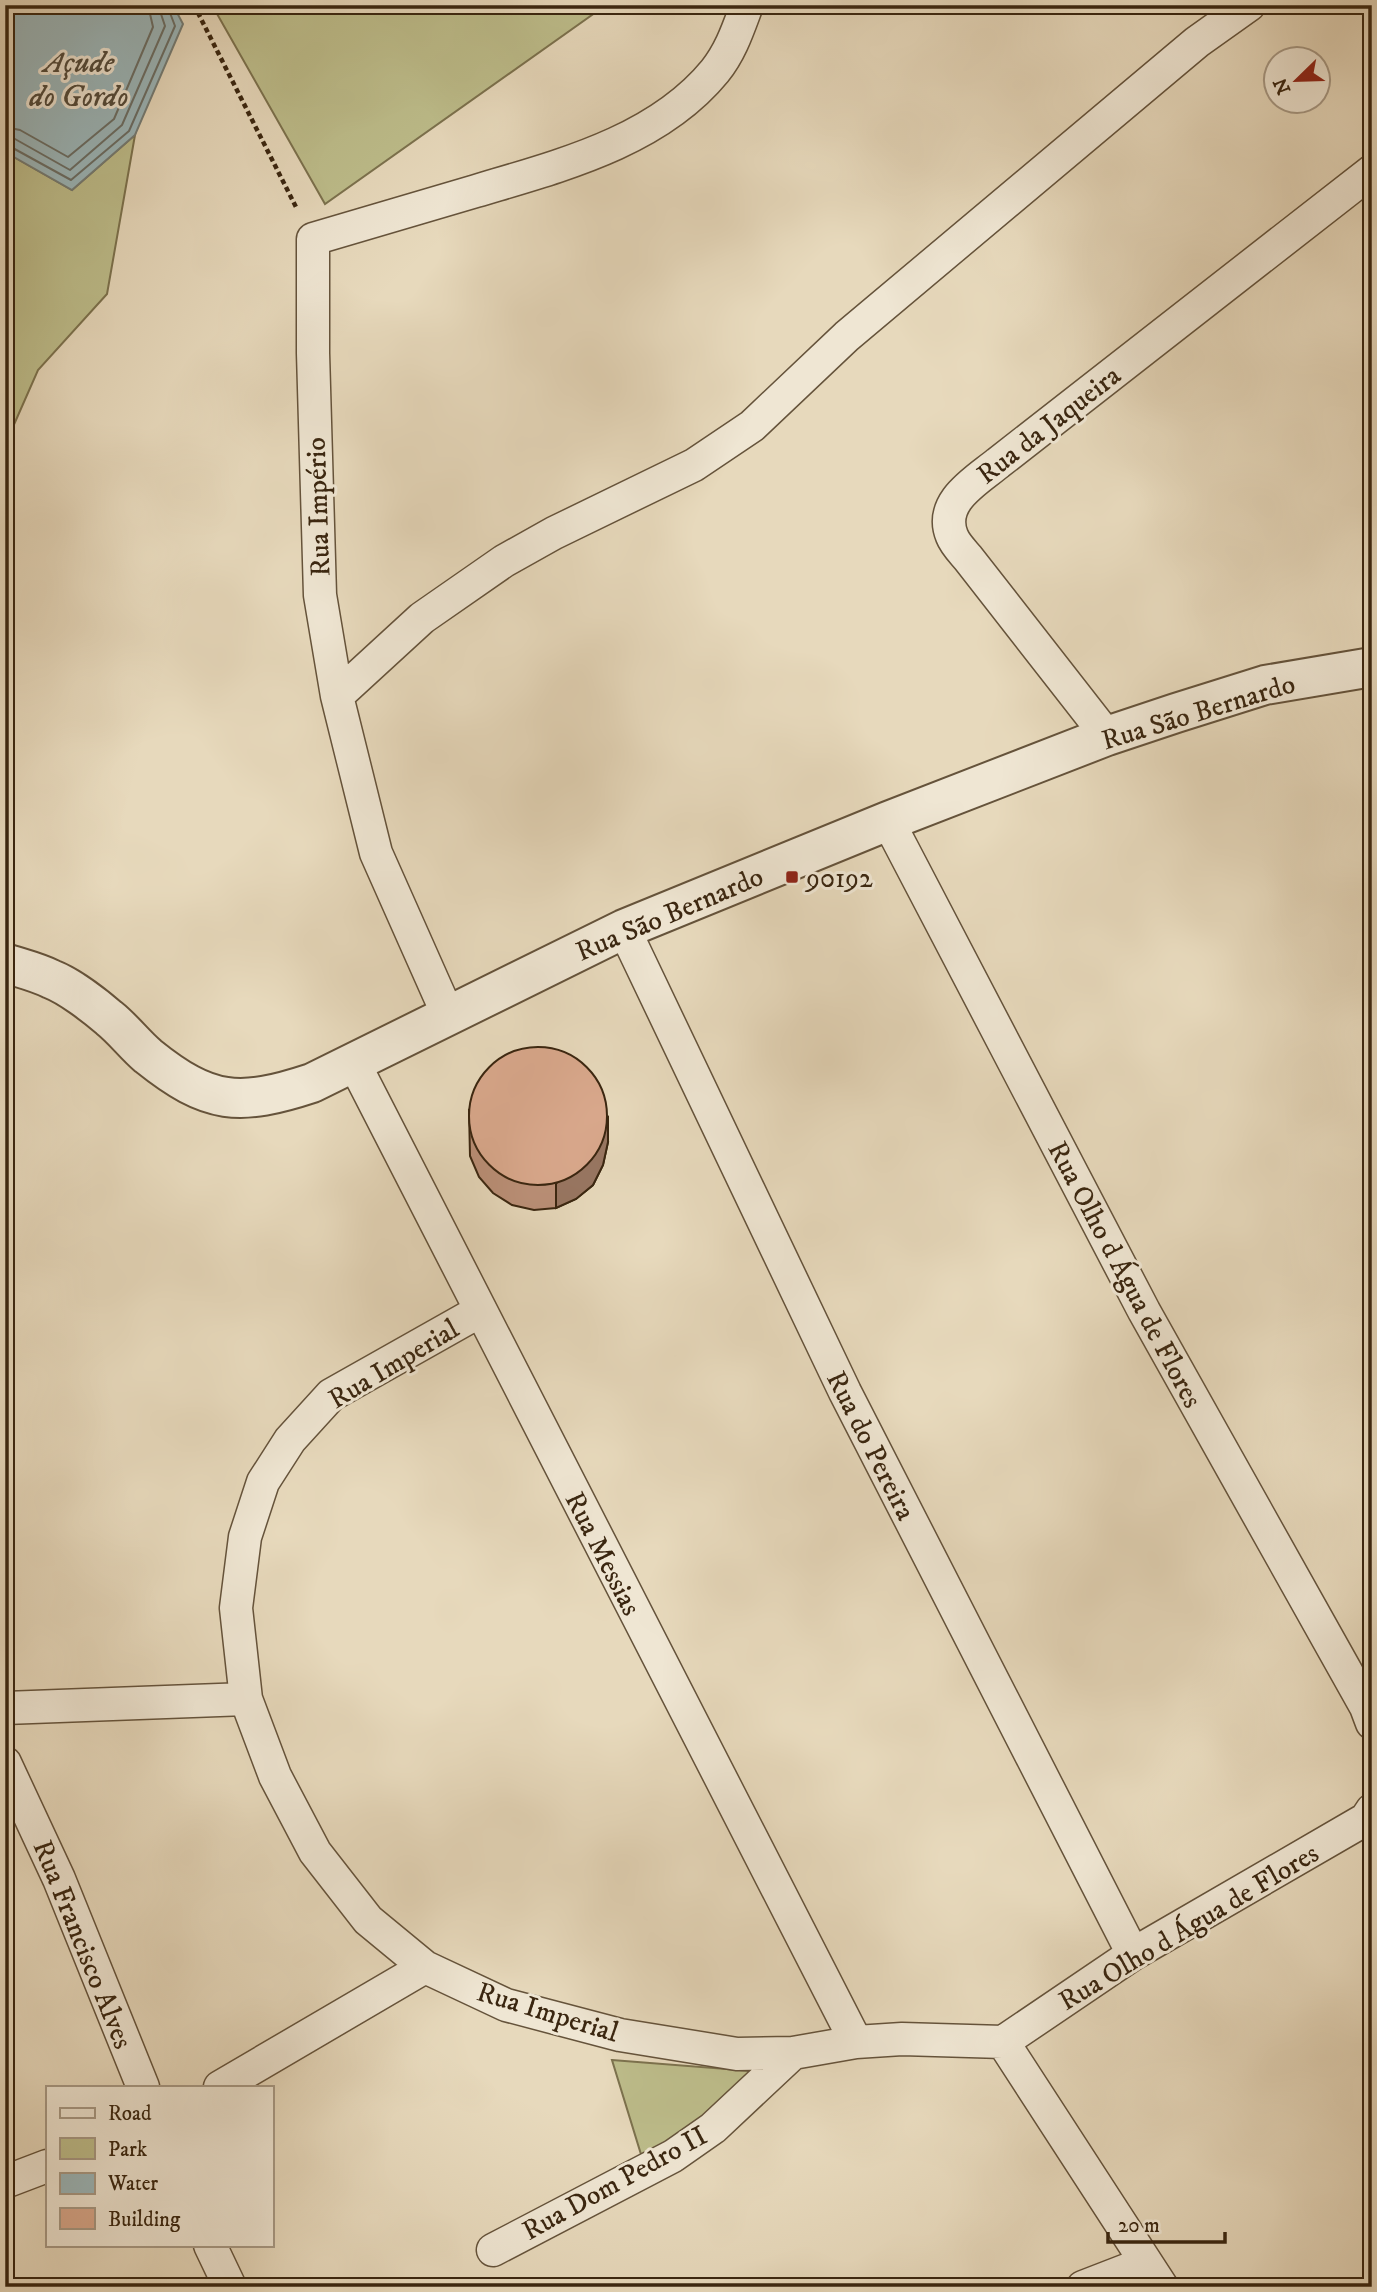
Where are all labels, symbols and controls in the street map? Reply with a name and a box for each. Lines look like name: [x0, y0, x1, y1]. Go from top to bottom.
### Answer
water label: Açude do Gordo: [28, 45, 129, 116]
north arrow: [1262, 46, 1332, 116]
text: N: [1269, 74, 1296, 98]
street label: Rua da Jaqueira: [970, 358, 1128, 492]
street label: Rua Império: [299, 437, 338, 577]
street label: Rua São Bernardo: [1097, 666, 1299, 758]
street label: Rua São Bernardo: [571, 859, 769, 970]
place label: 90192: [804, 861, 873, 896]
marker: 90192: [784, 869, 800, 885]
street label: Rua Olho d Água de Flores: [1039, 1135, 1211, 1414]
street label: Rua Imperial: [322, 1311, 466, 1417]
street label: Rua do Pereira: [818, 1365, 923, 1526]
street label: Rua Messias: [557, 1486, 649, 1621]
street label: Rua Francisco Alves: [25, 1835, 140, 2054]
street label: Rua Olho d Água de Flores: [1052, 1835, 1325, 2019]
street label: Rua Imperial: [473, 1974, 623, 2051]
legend: [46, 2086, 273, 2246]
text: Road: [108, 2101, 152, 2127]
street label: Rua Dom Pedro II: [516, 2118, 713, 2249]
text: Park: [108, 2137, 148, 2163]
text: Water: [107, 2171, 158, 2197]
scale bar: [1108, 2201, 1225, 2245]
text: Building: [108, 2207, 181, 2233]
text: 20 m: [1118, 2213, 1160, 2239]

